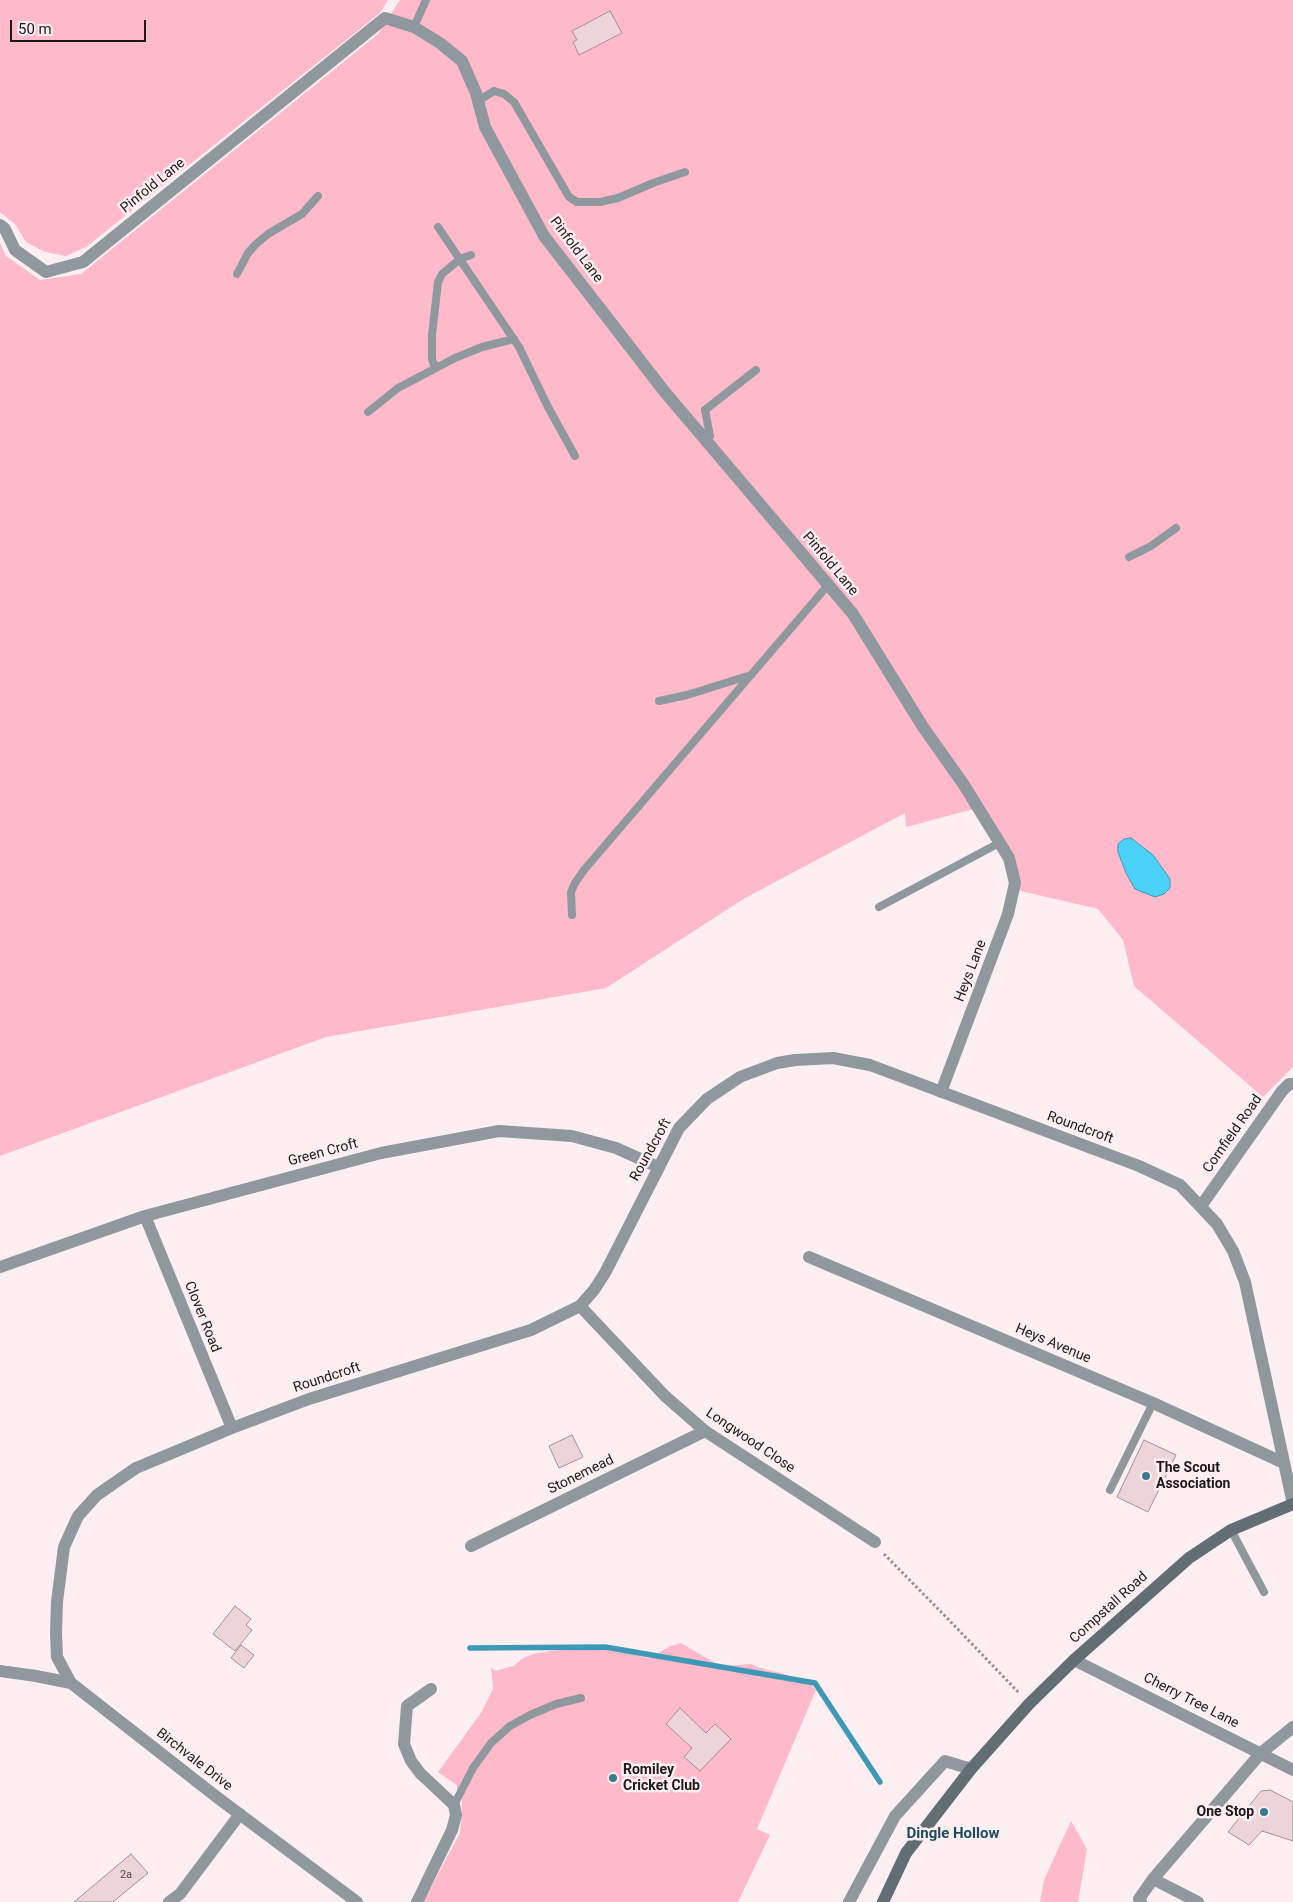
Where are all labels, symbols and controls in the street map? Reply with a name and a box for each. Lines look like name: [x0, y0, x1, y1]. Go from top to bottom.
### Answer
scale bar: [12, 10, 149, 42]
text: 50 m: [18, 20, 52, 38]
street label: Pinfold Lane: [117, 155, 189, 217]
street label: Pinfold Lane: [546, 214, 606, 286]
street label: Pinfold Lane: [799, 529, 861, 599]
street label: Heys Lane: [952, 938, 990, 1004]
street label: Cornfield Road: [1200, 1092, 1266, 1176]
street label: Roundcroft: [1045, 1108, 1115, 1148]
street label: Roundcroft: [627, 1116, 675, 1184]
street label: Green Croft: [286, 1136, 360, 1170]
street label: Clover Road: [180, 1279, 224, 1355]
street label: Heys Avenue: [1013, 1321, 1093, 1367]
street label: Roundcroft: [291, 1359, 363, 1397]
street label: Longwood Close: [702, 1405, 798, 1477]
street label: Stonemead: [545, 1452, 617, 1498]
place label: The Scout Association: [1156, 1460, 1230, 1492]
marker: The Scout Association: [1140, 1470, 1152, 1482]
street label: Compstall Road: [1067, 1569, 1151, 1647]
street label: Cherry Tree Lane: [1140, 1670, 1242, 1732]
street label: Birchvale Drive: [153, 1725, 235, 1795]
place label: Romiley Cricket Club: [623, 1762, 700, 1794]
marker: Romiley Cricket Club: [607, 1772, 619, 1784]
place label: One Stop: [1197, 1804, 1254, 1820]
marker: One Stop: [1258, 1806, 1270, 1818]
district label: Dingle Hollow: [907, 1825, 999, 1843]
house number: 2a: [120, 1868, 132, 1882]

